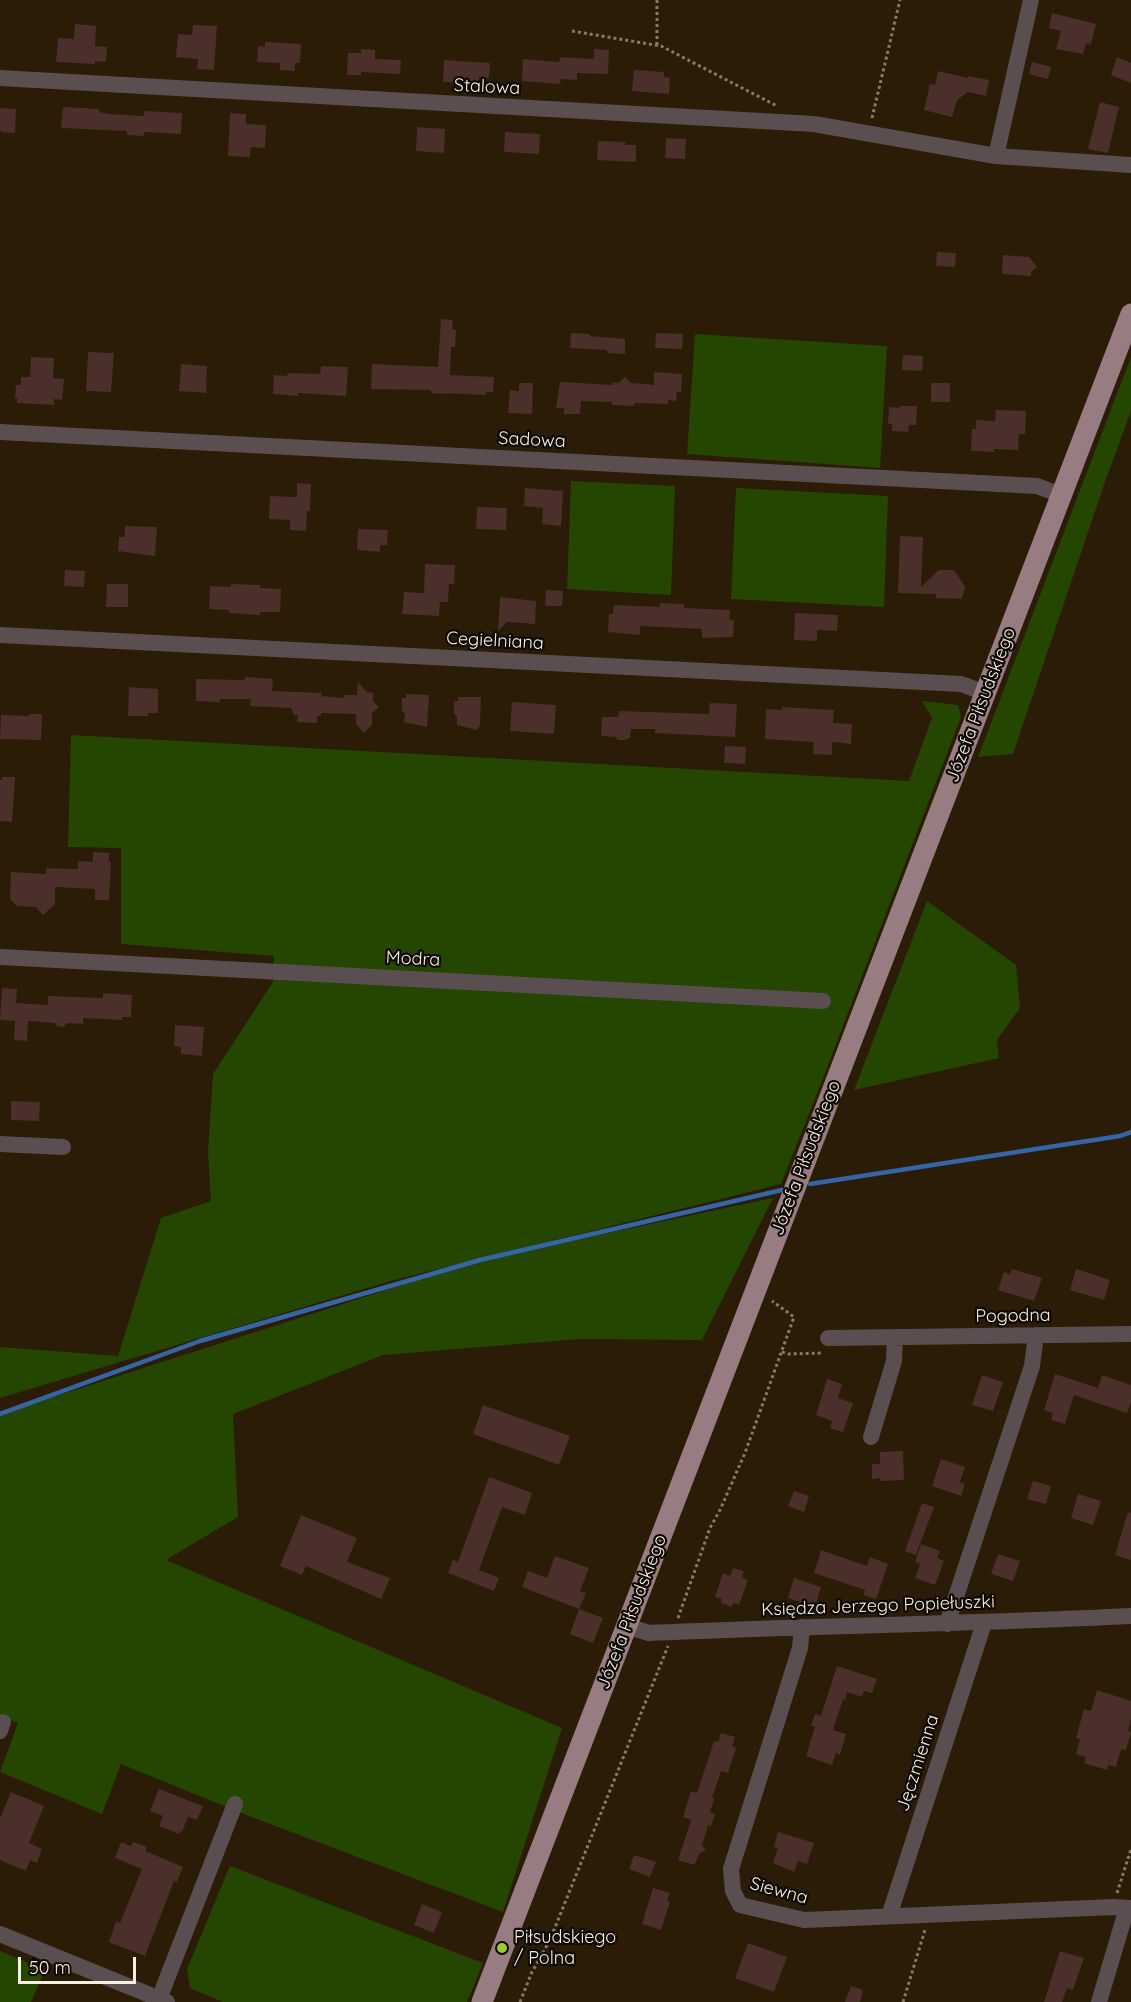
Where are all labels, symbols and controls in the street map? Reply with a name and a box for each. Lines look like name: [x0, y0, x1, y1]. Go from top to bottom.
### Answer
street label: Stalowa: [453, 74, 521, 100]
street label: Sadowa: [498, 427, 566, 453]
street label: Józefa Piłsudskiego: [942, 625, 1020, 785]
street label: Cegielniana: [446, 628, 544, 654]
street label: Modra: [385, 947, 441, 971]
street label: Józefa Piłsudskiego: [767, 1078, 845, 1238]
street label: Pogodna: [975, 1305, 1051, 1327]
street label: Józefa Piłsudskiego: [593, 1532, 671, 1692]
street label: Księdza Jerzego Popiełuszki: [761, 1591, 995, 1621]
street label: Jęczmienna: [892, 1712, 944, 1814]
street label: Siewna: [748, 1873, 810, 1909]
place label: Piłsudskiego / Polna: [514, 1927, 616, 1970]
marker: Piłsudskiego / Polna: [495, 1941, 509, 1955]
scale bar: [21, 1945, 140, 1983]
text: 50 m: [29, 1956, 71, 1979]

